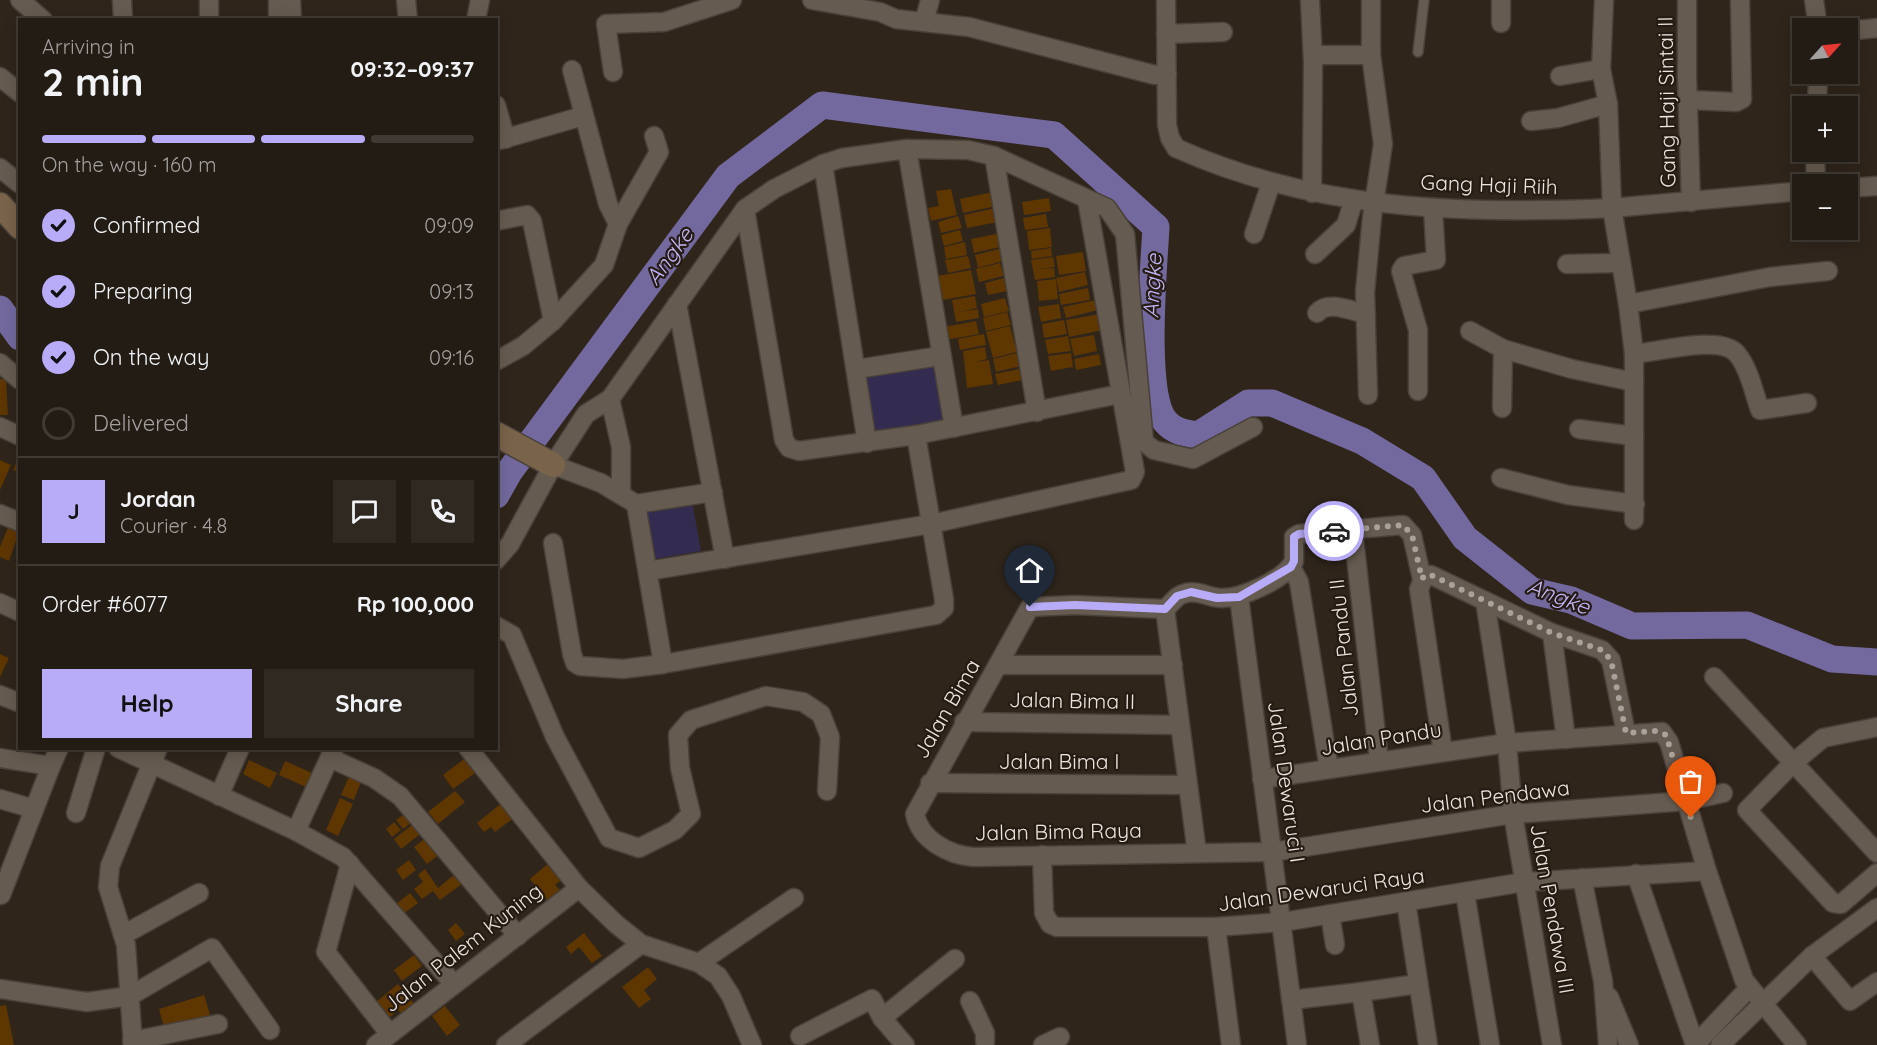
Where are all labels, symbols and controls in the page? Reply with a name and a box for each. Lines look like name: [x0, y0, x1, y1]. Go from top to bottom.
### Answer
street label: Gang Haji Sintai II: [1652, 16, 1680, 188]
north arrow: [1792, 18, 1858, 84]
map controls: [1792, 18, 1858, 240]
text: Arriving in: [42, 34, 135, 59]
text: 09:32–09:37: [350, 55, 474, 83]
text: 2 min: [42, 57, 144, 106]
button: +: [1792, 96, 1858, 162]
text: On the way · 160 m: [42, 152, 216, 177]
street label: Gang Haji Riih: [1420, 169, 1558, 199]
button: −: [1792, 174, 1858, 240]
icon: check: [42, 209, 75, 242]
text: Confirmed: [93, 211, 200, 239]
text: 09:09: [424, 213, 474, 238]
water label: Angke: [639, 220, 700, 290]
water label: Angke: [1136, 252, 1168, 319]
icon: check: [42, 275, 75, 308]
text: Preparing: [93, 277, 193, 305]
text: 09:13: [429, 279, 474, 304]
icon: check: [42, 341, 75, 374]
text: On the way: [93, 343, 209, 371]
text: 09:16: [429, 345, 474, 370]
text: Delivered: [93, 409, 189, 437]
button: chat: [333, 480, 396, 543]
button: phone: [411, 480, 474, 543]
text: Jordan: [120, 485, 196, 513]
text: J: [67, 497, 80, 525]
courier: [1304, 501, 1364, 561]
text: Courier · 4.8: [120, 513, 227, 538]
icon: car: [1318, 515, 1351, 548]
pin: [1004, 545, 1055, 607]
icon: home: [1013, 554, 1046, 587]
water label: Angke: [1524, 571, 1596, 621]
street label: Jalan Pandu II: [1323, 578, 1363, 718]
text: Order #6077: [42, 590, 168, 618]
text: Rp 100,000: [357, 590, 474, 618]
street label: Jalan Bima: [907, 654, 985, 763]
button: Help: [42, 669, 252, 738]
button: Share: [264, 669, 474, 738]
street label: Jalan Bima II: [1009, 686, 1135, 714]
street label: Jalan Dewaruci I: [1263, 700, 1311, 864]
street label: Jalan Pandu: [1318, 716, 1443, 760]
street label: Jalan Bima I: [998, 748, 1120, 774]
pin: [1665, 756, 1716, 818]
icon: bag: [1674, 765, 1707, 798]
street label: Jalan Pendawa: [1419, 774, 1571, 818]
street label: Jalan Bima Raya: [974, 817, 1142, 845]
street label: Jalan Pendawa III: [1525, 822, 1581, 996]
street label: Jalan Dewaruci Raya: [1216, 862, 1426, 916]
street label: Jalan Palem Kuning: [378, 877, 547, 1017]

